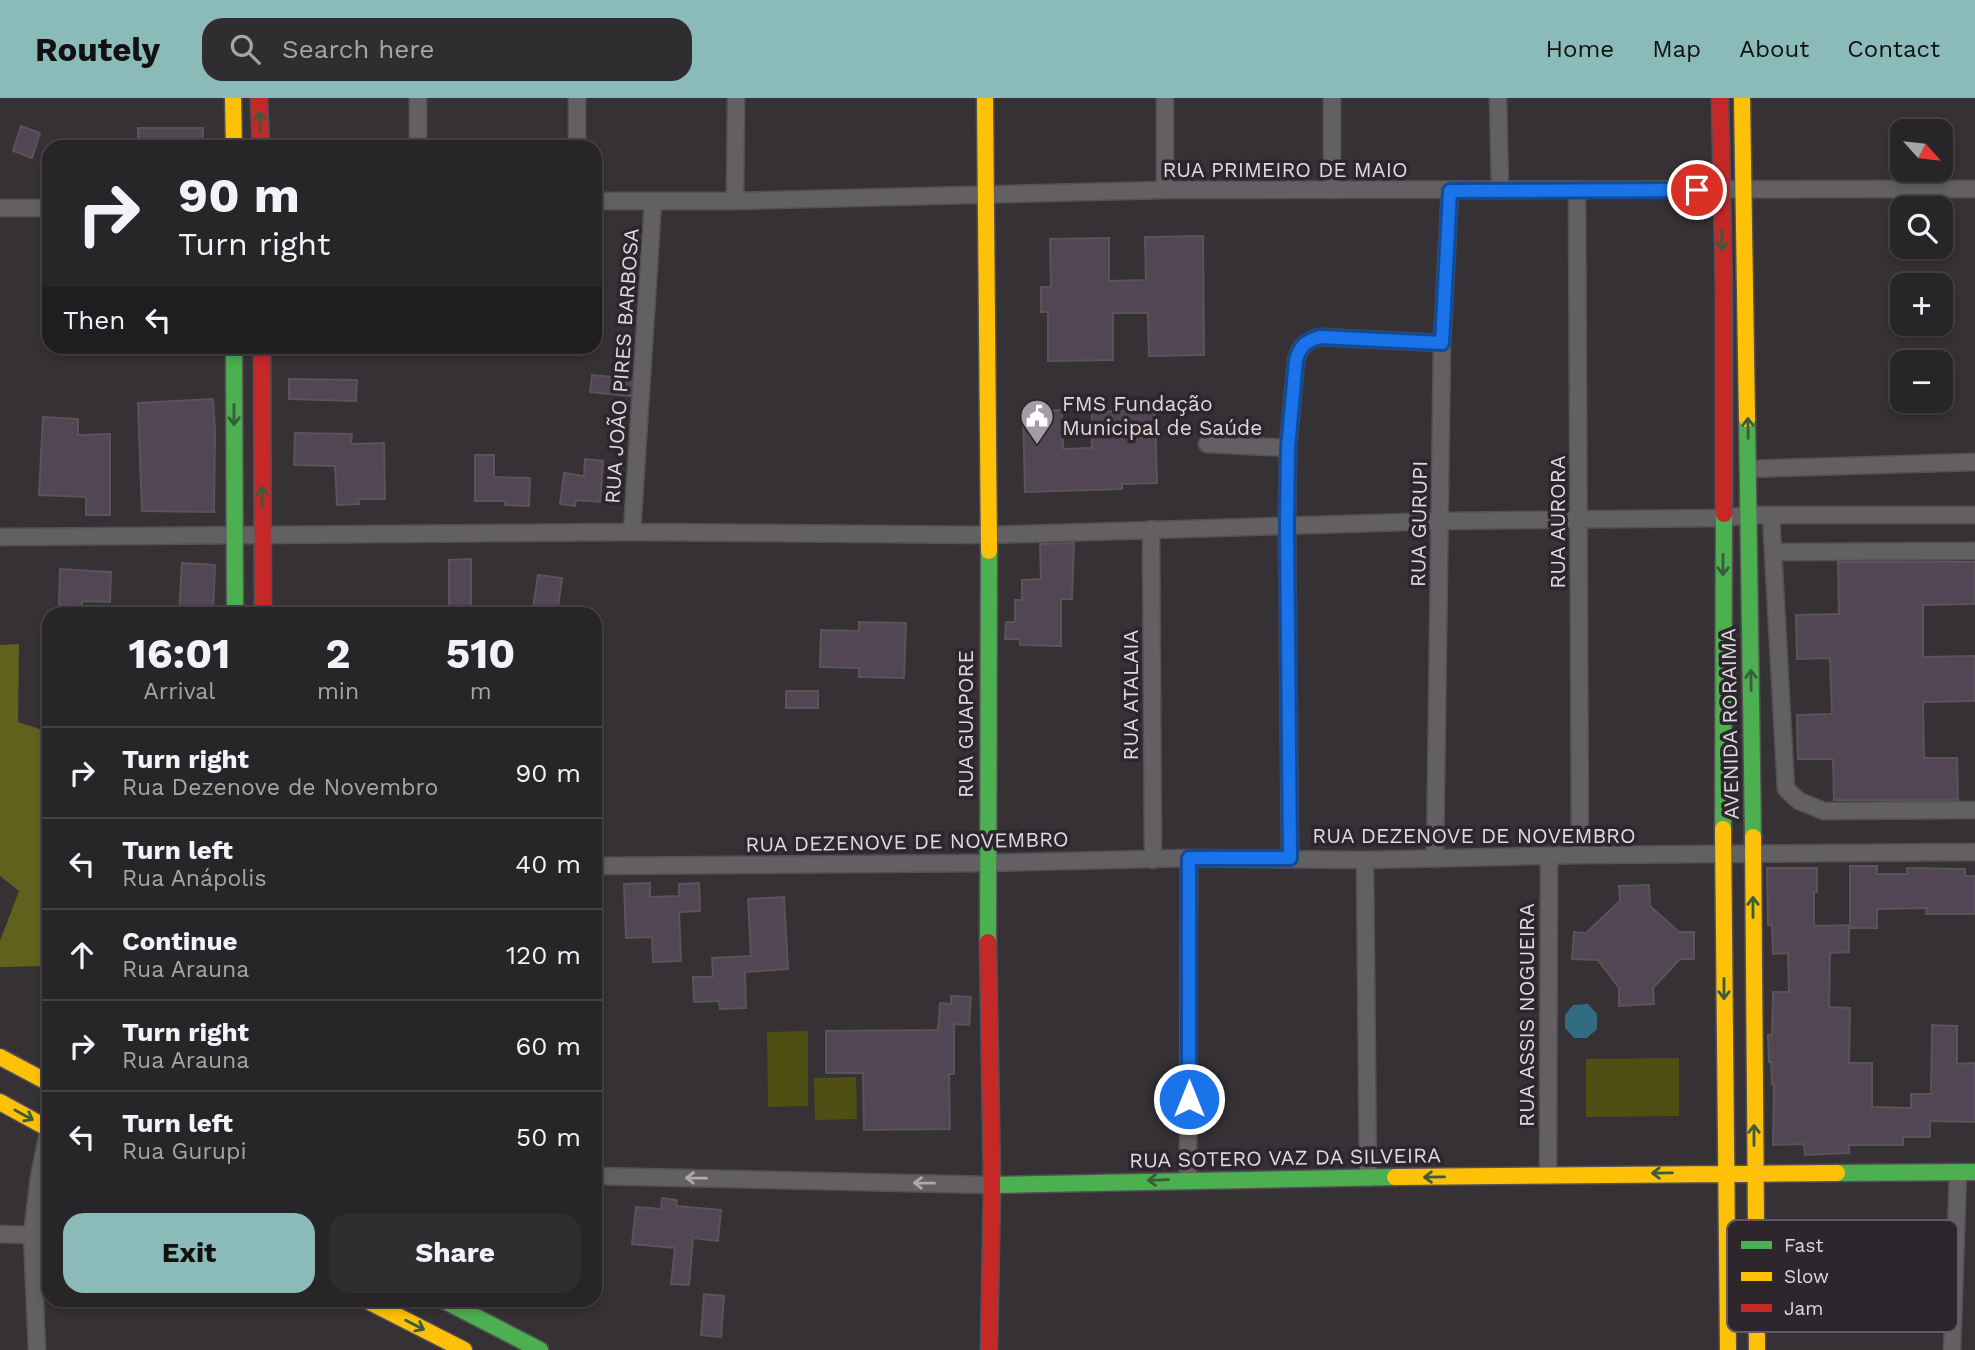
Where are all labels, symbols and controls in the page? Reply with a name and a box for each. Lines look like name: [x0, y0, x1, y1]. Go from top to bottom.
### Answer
search box: [202, 18, 692, 81]
text: Routely: [35, 30, 160, 69]
icon: search: [226, 30, 264, 68]
text: Search here: [282, 34, 434, 64]
text: Home: [1546, 35, 1614, 63]
text: Map: [1652, 35, 1701, 63]
text: About: [1739, 35, 1809, 63]
text: Contact: [1847, 35, 1940, 63]
one-way arrow: [253, 111, 267, 134]
north arrow: [1890, 119, 1953, 182]
map controls: [1890, 119, 1953, 413]
street label: RUA PRIMEIRO DE MAIO: [1162, 157, 1408, 182]
pin: [1667, 160, 1727, 220]
text: 90 m: [178, 166, 300, 224]
icon: right: [63, 168, 154, 259]
icon: arrive: [1678, 171, 1716, 209]
button: search: [1890, 196, 1953, 259]
text: Turn right: [178, 225, 330, 263]
street label: RUA JOÃO PIRES BARBOSA: [599, 227, 644, 505]
one-way arrow: [1716, 228, 1729, 251]
button: +: [1890, 273, 1953, 336]
icon: left: [139, 301, 177, 339]
text: Then: [63, 305, 125, 335]
button: −: [1890, 350, 1953, 413]
place label: FMS Fundação Municipal de Saúde: [1062, 391, 1262, 440]
public building icon: FMS Fundação Municipal de Saúde: [1018, 397, 1056, 446]
one-way arrow: [227, 403, 241, 426]
one-way arrow: [1741, 417, 1755, 440]
street label: RUA AURORA: [1545, 455, 1570, 589]
street label: RUA GURUPI: [1405, 461, 1432, 587]
one-way arrow: [255, 486, 269, 509]
one-way arrow: [1716, 553, 1730, 576]
street label: AVENIDA RORAIMA: [1715, 628, 1744, 820]
text: 16:01: [129, 629, 230, 678]
text: 2: [326, 629, 351, 678]
text: 510: [446, 629, 515, 678]
street label: RUA ATALAIA: [1118, 629, 1143, 760]
street label: RUA GUAPORE: [953, 650, 978, 798]
one-way arrow: [1744, 669, 1758, 692]
text: Arrival: [144, 678, 215, 705]
text: min: [317, 678, 359, 705]
text: m: [470, 678, 492, 705]
text: Turn right: [122, 744, 249, 774]
icon: right: [63, 754, 101, 792]
text: 90 m: [515, 758, 581, 788]
text: Rua Dezenove de Novembro: [122, 774, 438, 801]
street label: RUA DEZENOVE DE NOVEMBRO: [1312, 823, 1636, 848]
street label: RUA DEZENOVE DE NOVEMBRO: [745, 826, 1069, 857]
text: Turn left: [122, 835, 233, 865]
icon: left: [63, 845, 101, 883]
text: 40 m: [515, 849, 581, 879]
text: Rua Anápolis: [122, 865, 267, 892]
one-way arrow: [1746, 896, 1760, 919]
street label: RUA ASSIS NOGUEIRA: [1514, 903, 1539, 1127]
text: Continue: [122, 926, 238, 956]
icon: ahead: [63, 936, 101, 974]
text: 120 m: [506, 940, 581, 970]
text: Rua Arauna: [122, 956, 249, 983]
one-way arrow: [1717, 977, 1731, 1000]
text: Turn right: [122, 1017, 249, 1047]
icon: right: [63, 1027, 101, 1065]
text: 60 m: [515, 1031, 581, 1061]
text: Rua Arauna: [122, 1047, 249, 1074]
position arrow: [1152, 1062, 1226, 1136]
one-way arrow: [14, 1108, 34, 1122]
text: Turn left: [122, 1108, 233, 1138]
icon: left: [63, 1118, 101, 1156]
text: 50 m: [516, 1122, 581, 1152]
one-way arrow: [1747, 1124, 1761, 1147]
text: Rua Gurupi: [122, 1138, 247, 1165]
street label: RUA SOTERO VAZ DA SILVEIRA: [1129, 1142, 1441, 1173]
one-way arrow: [1651, 1166, 1674, 1180]
one-way arrow: [1423, 1170, 1446, 1184]
one-way arrow: [685, 1172, 708, 1185]
one-way arrow: [1147, 1174, 1170, 1187]
one-way arrow: [913, 1176, 936, 1190]
button: Exit: [63, 1213, 315, 1293]
button: Share: [329, 1213, 581, 1293]
legend: [1727, 1220, 1958, 1332]
text: Fast: [1784, 1234, 1823, 1257]
text: Slow: [1784, 1265, 1829, 1288]
text: Jam: [1784, 1297, 1823, 1320]
one-way arrow: [404, 1319, 425, 1333]

